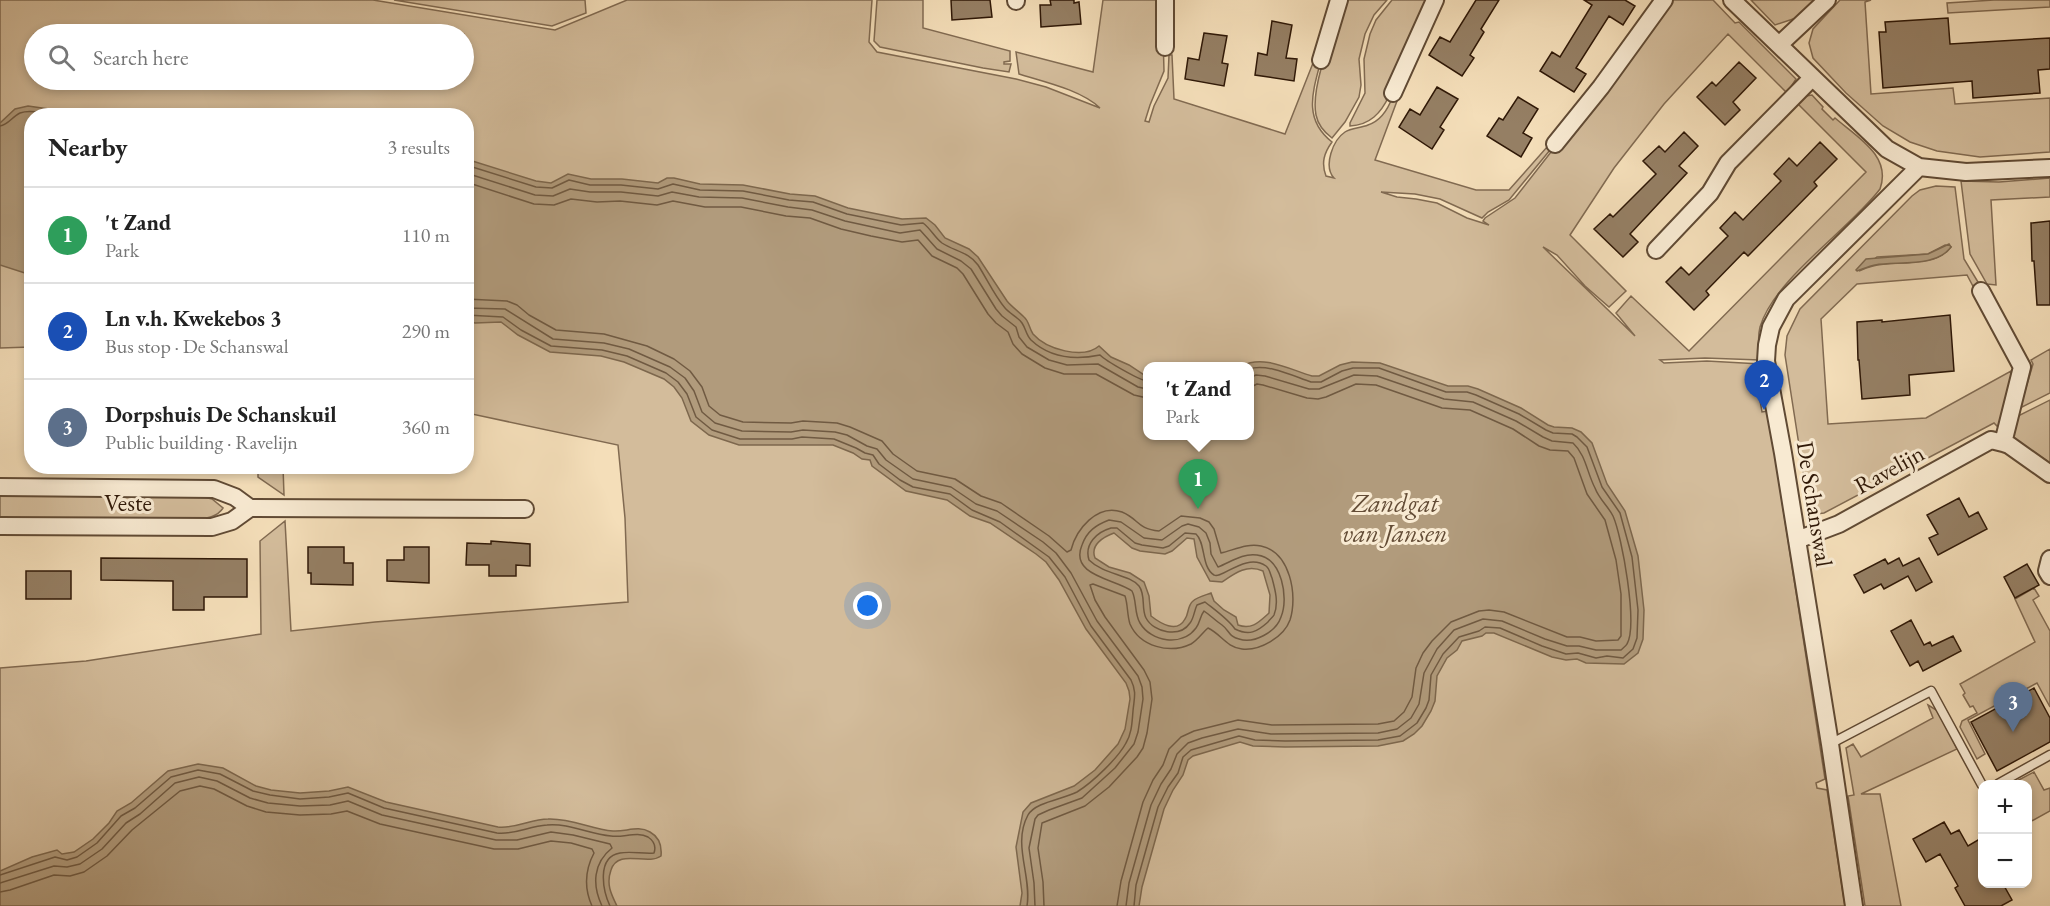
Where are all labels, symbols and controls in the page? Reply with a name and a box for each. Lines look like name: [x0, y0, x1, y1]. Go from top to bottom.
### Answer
search box: [24, 24, 474, 90]
icon: search: [45, 41, 78, 74]
text: Search here: [93, 43, 188, 72]
text: Nearby: [48, 130, 128, 164]
text: 3 results: [387, 134, 450, 160]
text: 't Zand: [105, 208, 171, 237]
text: 1: [62, 222, 73, 248]
text: 110 m: [402, 222, 450, 248]
text: Park: [105, 237, 139, 263]
text: Ln v.h. Kwekebos 3: [105, 304, 282, 333]
text: 2: [62, 318, 73, 344]
text: 290 m: [402, 318, 450, 344]
text: Bus stop · De Schanswal: [105, 333, 289, 359]
pin: 2: [1744, 360, 1784, 410]
popup: [1143, 362, 1254, 440]
text: 't Zand: [1165, 374, 1232, 403]
text: Dorpshuis De Schanskuil: [105, 400, 337, 429]
text: Park: [1165, 403, 1200, 429]
text: 3: [62, 414, 73, 440]
text: 360 m: [402, 414, 450, 440]
text: Public building · Ravelijn: [105, 429, 298, 455]
street label: Ravelijn: [1849, 437, 1930, 501]
street label: De Schanswal: [1790, 439, 1840, 569]
pin: 1: [1178, 460, 1218, 509]
water label: Zandgat van Jansen: [1342, 486, 1448, 550]
street label: Veste: [104, 487, 152, 518]
your location: [853, 591, 882, 620]
pin: 3: [1994, 682, 2032, 732]
map controls: [1978, 780, 2032, 888]
button: +: [1978, 780, 2032, 834]
button: −: [1978, 834, 2032, 888]

